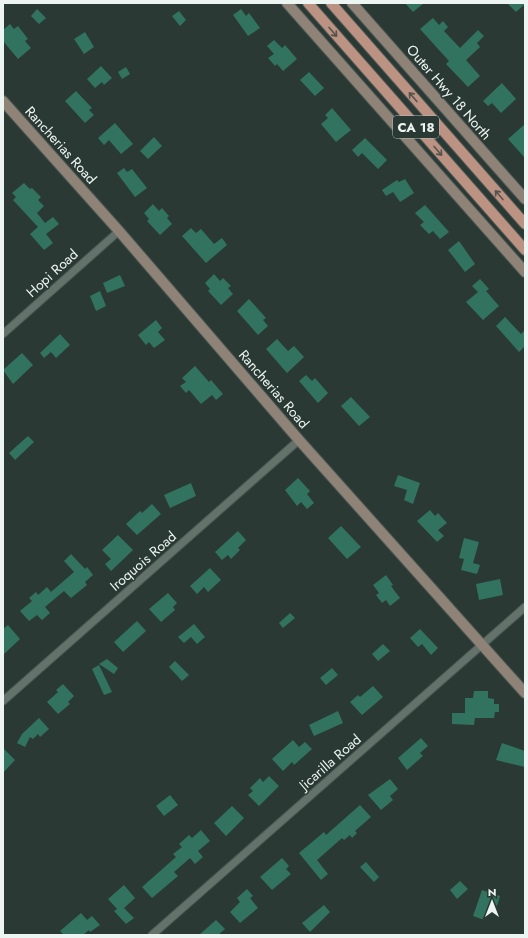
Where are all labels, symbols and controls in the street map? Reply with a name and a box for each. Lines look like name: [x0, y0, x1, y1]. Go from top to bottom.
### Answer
one-way arrow: [329, 27, 338, 38]
street label: Outer Hwy 18 North: [402, 40, 496, 144]
one-way arrow: [409, 92, 418, 102]
street label: Rancherias Road: [21, 102, 101, 188]
road number: CA 18: [393, 116, 439, 138]
one-way arrow: [433, 146, 442, 156]
one-way arrow: [495, 189, 504, 200]
street label: Hopi Road: [22, 244, 82, 302]
street label: Rancherias Road: [234, 345, 314, 433]
street label: Iroquois Road: [105, 526, 181, 596]
street label: Jicarilla Road: [293, 729, 365, 796]
north arrow: [472, 882, 512, 922]
text: N: [488, 884, 496, 900]

